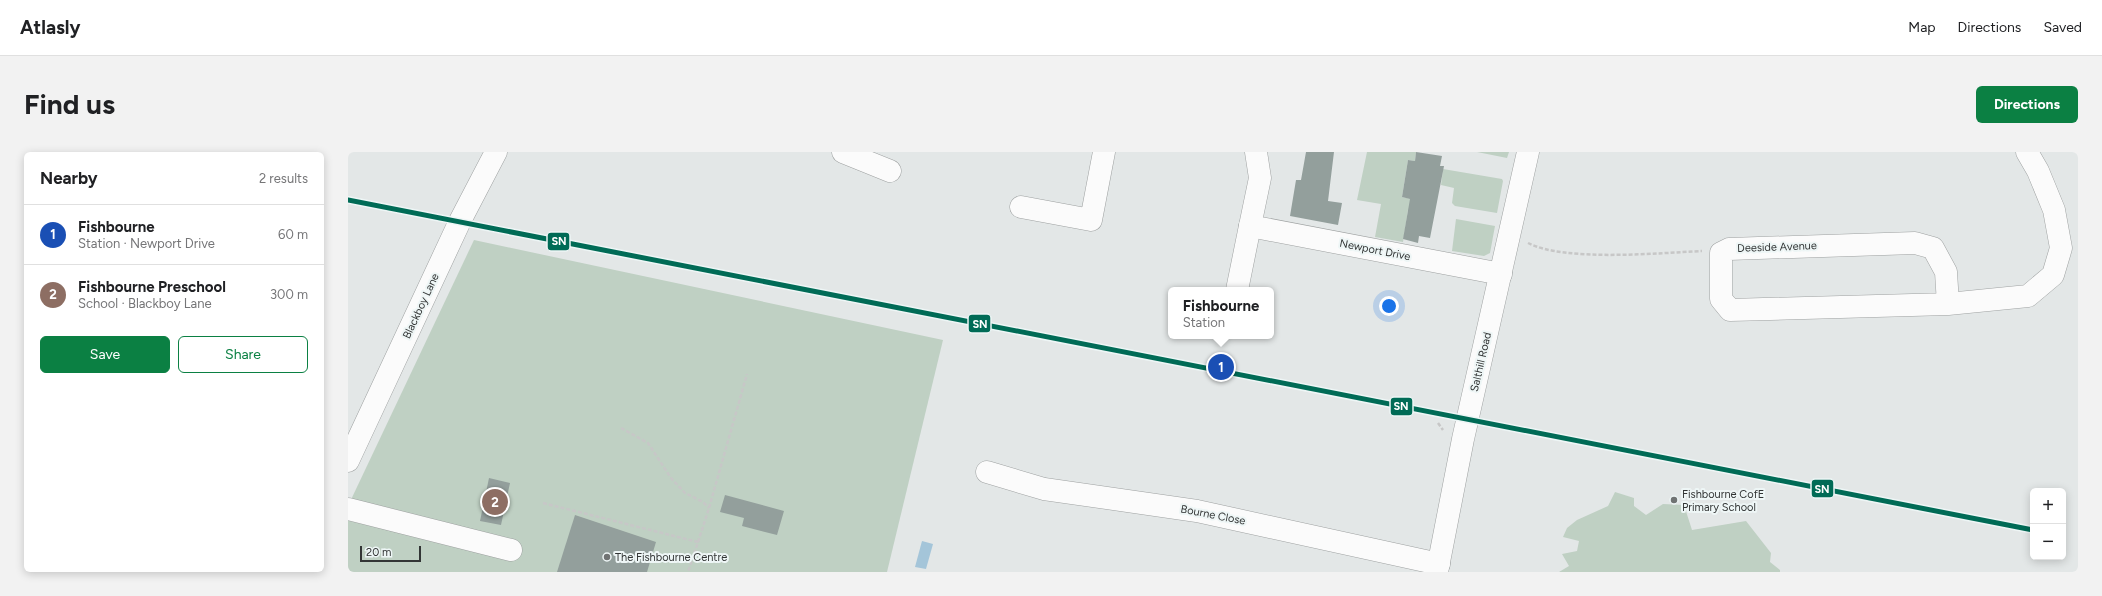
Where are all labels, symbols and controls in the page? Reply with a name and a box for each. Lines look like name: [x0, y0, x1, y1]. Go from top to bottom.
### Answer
text: Atlasly: [20, 16, 80, 39]
text: Map: [1908, 19, 1936, 36]
text: Directions: [1958, 19, 2021, 36]
text: Saved: [2043, 19, 2082, 36]
button: Directions: [1976, 86, 2078, 123]
text: Find us: [24, 87, 115, 121]
text: Nearby: [40, 168, 98, 188]
text: 2 results: [259, 171, 308, 186]
text: Fishbourne: [78, 218, 154, 236]
text: 1: [50, 227, 56, 242]
text: 60 m: [278, 227, 308, 242]
line badge: SN: [547, 232, 570, 251]
text: SN: [551, 235, 567, 248]
text: Station · Newport Drive: [78, 236, 215, 251]
street label: Newport Drive: [1338, 237, 1412, 263]
street label: Deeside Avenue: [1737, 239, 1817, 255]
street label: Blackboy Lane: [400, 271, 442, 341]
text: Fishbourne Preschool: [78, 278, 226, 296]
text: 2: [49, 287, 57, 302]
text: 300 m: [270, 287, 308, 302]
popup: [1168, 287, 1274, 339]
text: School · Blackboy Lane: [78, 296, 211, 311]
your location: [1379, 296, 1399, 316]
text: Fishbourne: [1183, 297, 1259, 315]
line badge: SN: [968, 314, 991, 333]
text: Station: [1183, 315, 1225, 330]
text: SN: [972, 318, 988, 331]
street label: Salthill Road: [1468, 331, 1494, 393]
button: Save: [40, 336, 170, 373]
button: Share: [178, 336, 308, 373]
pin: 1: [1208, 352, 1234, 382]
line badge: SN: [1390, 397, 1413, 416]
text: SN: [1393, 400, 1409, 413]
line badge: SN: [1811, 479, 1834, 498]
text: SN: [1814, 483, 1830, 496]
pin: 2: [482, 487, 508, 517]
place label: Fishbourne CofE Primary School: [1682, 488, 1764, 514]
map controls: [2030, 488, 2066, 560]
button: +: [2030, 488, 2066, 524]
marker: Fishbourne CofE Primary School: [1669, 495, 1679, 505]
street label: Bourne Close: [1180, 502, 1246, 528]
button: −: [2030, 524, 2066, 560]
scale bar: [360, 544, 421, 563]
text: 20 m: [366, 546, 391, 559]
place label: The Fishbourne Centre: [615, 551, 727, 564]
marker: The Fishbourne Centre: [602, 552, 612, 562]

